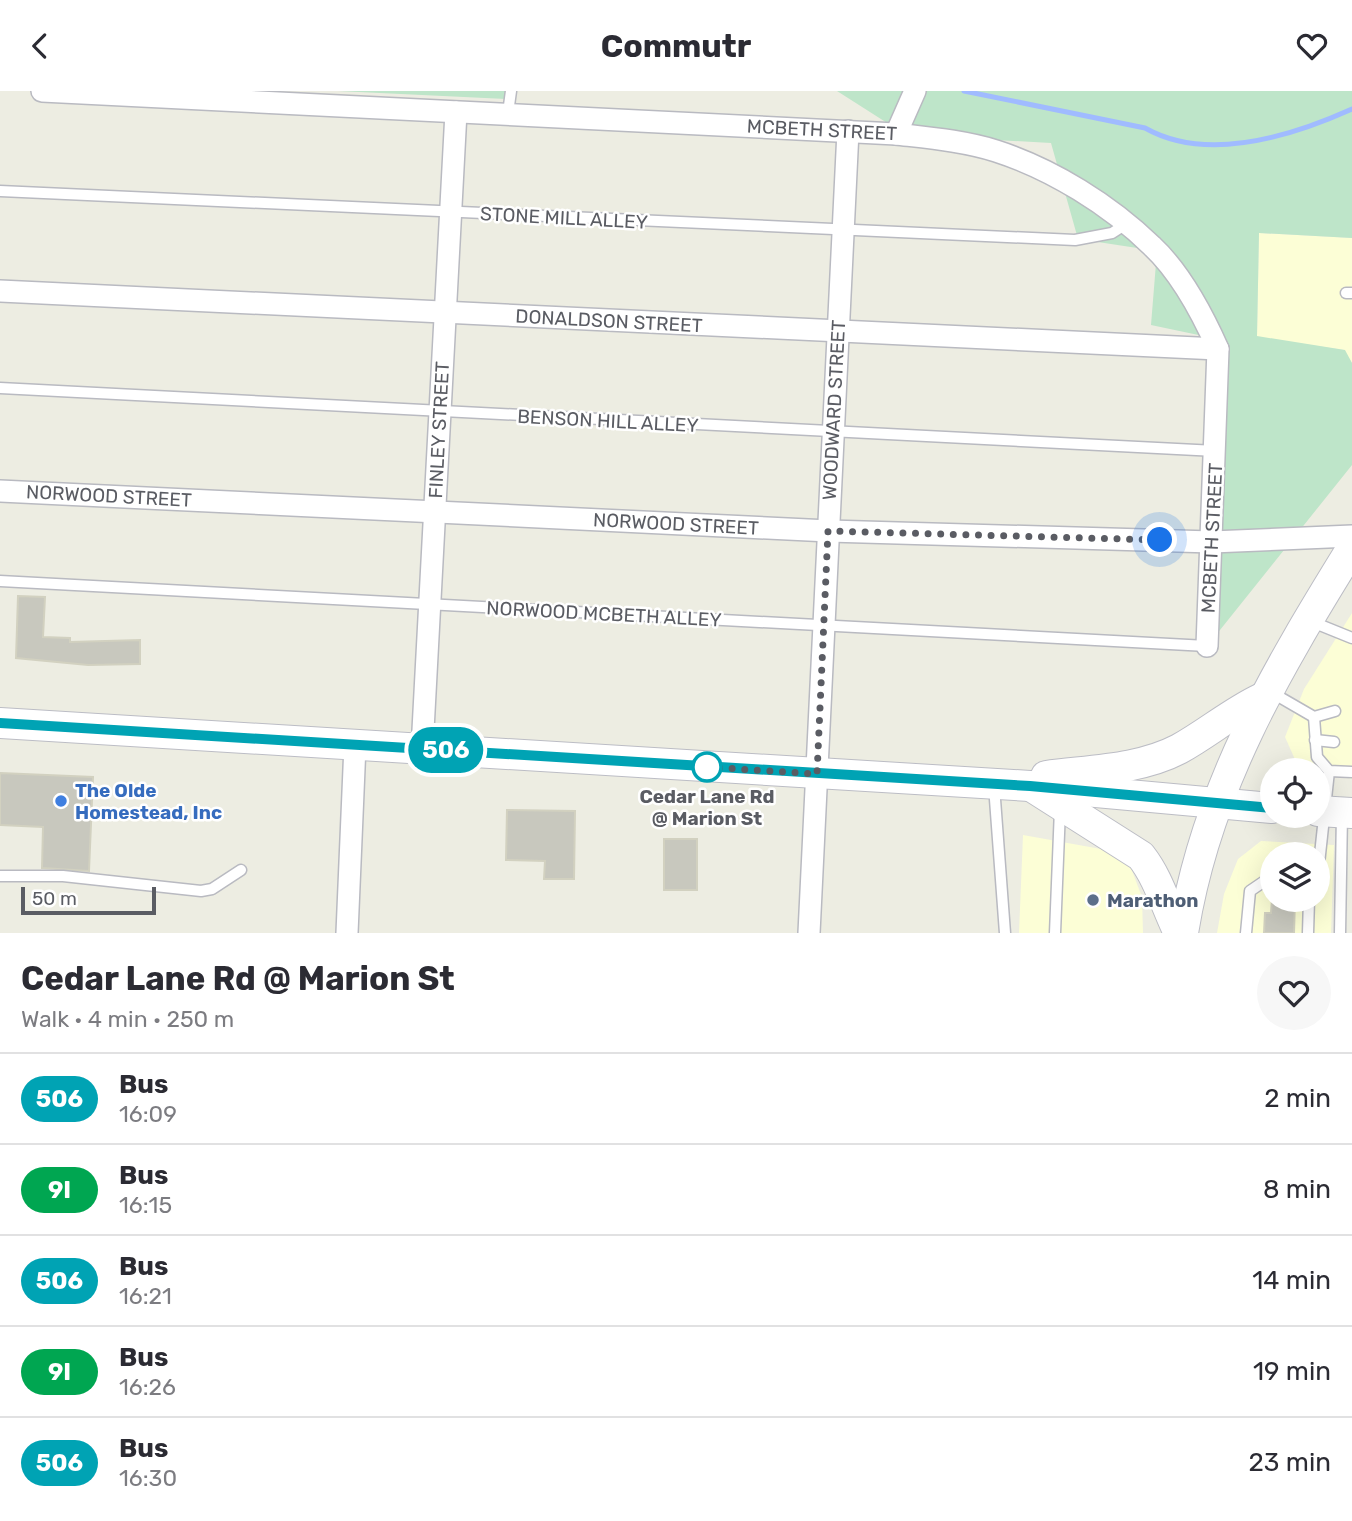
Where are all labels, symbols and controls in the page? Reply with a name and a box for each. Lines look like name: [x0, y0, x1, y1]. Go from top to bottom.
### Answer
icon: back: [21, 27, 59, 65]
text: Commutr: [601, 27, 751, 65]
icon: heart: [1293, 27, 1331, 65]
street label: MCBETH STREET: [746, 115, 898, 145]
street label: STONE MILL ALLEY: [480, 202, 648, 234]
street label: DONALDSON STREET: [515, 305, 703, 337]
street label: WOODWARD STREET: [818, 319, 850, 501]
street label: FINLEY STREET: [424, 361, 454, 499]
street label: BENSON HILL ALLEY: [517, 405, 699, 437]
street label: MCBETH STREET: [1197, 462, 1227, 614]
street label: NORWOOD STREET: [26, 480, 192, 512]
street label: NORWOOD STREET: [593, 508, 759, 540]
your location: [1142, 522, 1177, 557]
street label: NORWOOD MCBETH ALLEY: [486, 596, 722, 632]
line badge: 506: [406, 727, 486, 773]
text: 506: [422, 736, 470, 764]
marker: Cedar Lane Rd @ Marion St: [692, 752, 722, 782]
map controls: [1260, 758, 1330, 912]
button: locate: [1260, 758, 1330, 828]
place label: The Olde Homestead, Inc: [75, 779, 222, 824]
place label: Cedar Lane Rd @ Marion St: [639, 785, 775, 830]
marker: The Olde Homestead, Inc: [53, 793, 69, 809]
button: layers: [1260, 842, 1330, 912]
scale bar: [21, 884, 156, 916]
text: 50 m: [32, 887, 77, 910]
place label: Marathon: [1107, 889, 1199, 912]
marker: Marathon: [1085, 892, 1101, 908]
button: heart: [1257, 956, 1331, 1030]
text: Cedar Lane Rd @ Marion St: [21, 959, 455, 998]
text: Walk · 4 min · 250 m: [21, 1005, 234, 1033]
text: Bus: [119, 1069, 168, 1100]
text: 2 min: [1264, 1083, 1331, 1114]
text: 506: [36, 1085, 83, 1113]
text: 16:09: [119, 1100, 177, 1128]
text: Bus: [119, 1160, 168, 1191]
text: 8 min: [1263, 1174, 1331, 1205]
text: 9I: [48, 1176, 71, 1204]
text: 16:15: [119, 1191, 172, 1219]
text: Bus: [119, 1251, 168, 1282]
text: 14 min: [1252, 1265, 1331, 1296]
text: 506: [36, 1267, 83, 1295]
text: 16:21: [119, 1282, 172, 1310]
text: Bus: [119, 1342, 168, 1373]
text: 19 min: [1253, 1356, 1331, 1387]
text: 9I: [48, 1358, 71, 1386]
text: 16:26: [119, 1373, 176, 1401]
text: Bus: [119, 1433, 168, 1464]
text: 23 min: [1249, 1447, 1331, 1478]
text: 506: [36, 1449, 83, 1477]
text: 16:30: [119, 1464, 177, 1492]

